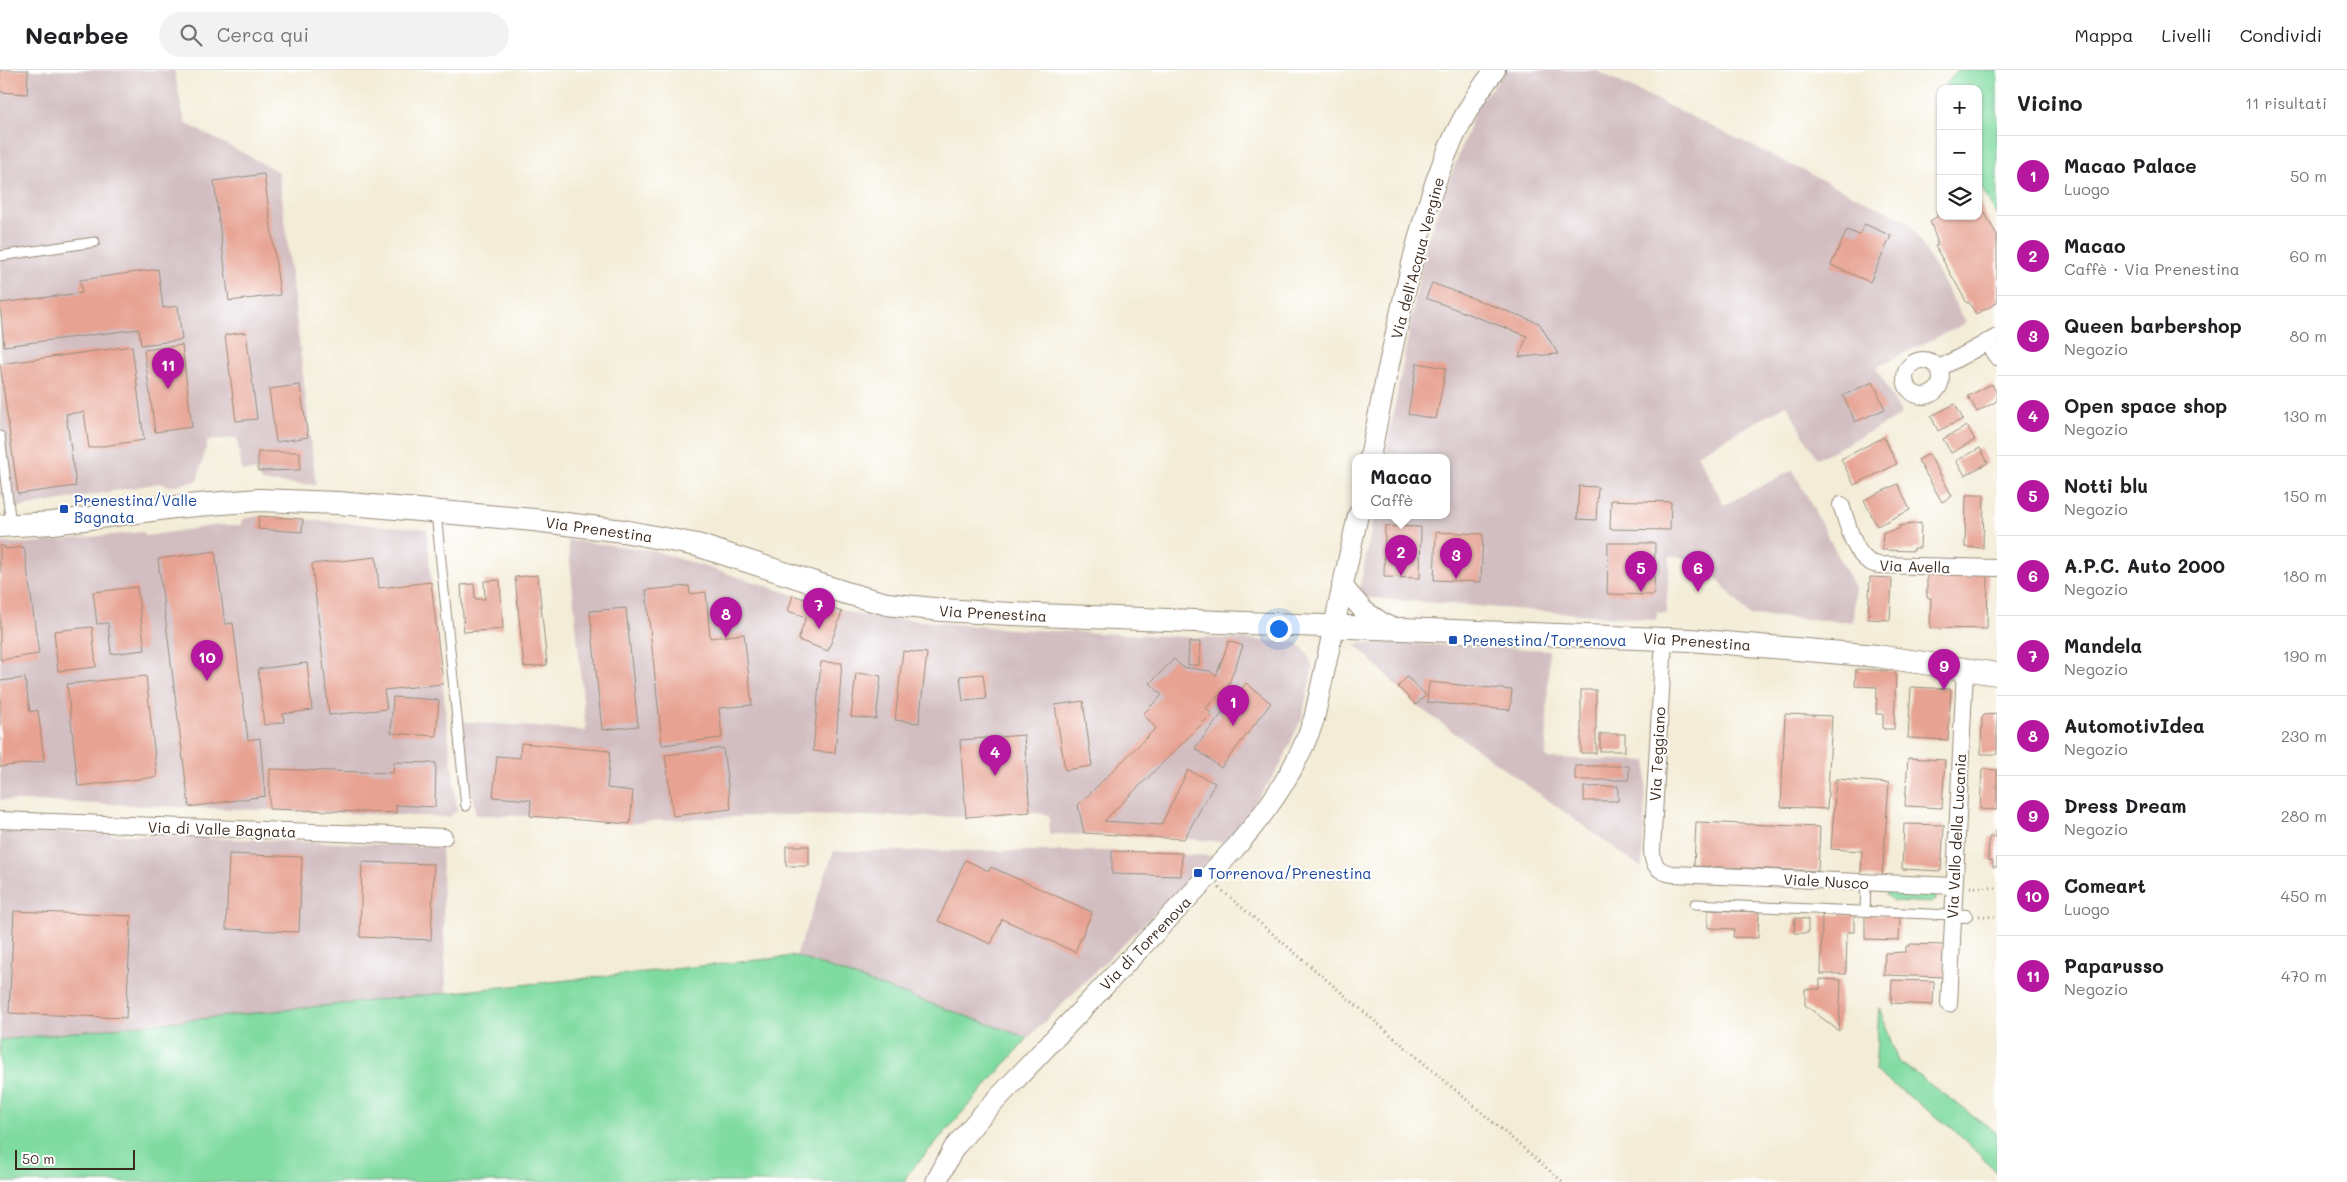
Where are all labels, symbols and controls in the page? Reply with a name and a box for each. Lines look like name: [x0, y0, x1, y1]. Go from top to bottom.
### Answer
search box: [159, 12, 509, 57]
text: Nearbee: [25, 19, 129, 50]
icon: search: [177, 21, 205, 49]
text: Cerca qui: [217, 22, 309, 47]
text: Mappa: [2074, 23, 2133, 47]
text: Livelli: [2161, 23, 2212, 47]
text: Condividi: [2240, 23, 2322, 47]
map controls: [1937, 85, 1982, 220]
button: +: [1937, 85, 1982, 130]
text: Vicino: [2017, 89, 2082, 116]
text: 11 risultati: [2245, 92, 2327, 113]
button: −: [1937, 130, 1982, 175]
text: Macao Palace: [2064, 153, 2197, 178]
text: 1: [2029, 165, 2037, 186]
text: 50 m: [2290, 165, 2327, 186]
street label: Via dell'Acqua Vergine: [1386, 175, 1448, 341]
button: layers: [1937, 175, 1982, 220]
text: Luogo: [2064, 178, 2109, 199]
text: Macao: [2064, 233, 2126, 258]
text: 2: [2029, 245, 2037, 266]
text: 60 m: [2290, 245, 2327, 266]
text: Caffè · Via Prenestina: [2064, 258, 2240, 279]
text: Queen barbershop: [2064, 313, 2242, 338]
text: 3: [2028, 325, 2038, 346]
text: 80 m: [2290, 325, 2327, 346]
text: Negozio: [2064, 338, 2128, 359]
pin: 11: [152, 348, 184, 389]
text: Open space shop: [2064, 393, 2227, 418]
text: 4: [2028, 405, 2038, 426]
text: 130 m: [2283, 405, 2327, 426]
text: Negozio: [2064, 418, 2128, 439]
popup: [1352, 454, 1450, 519]
text: Macao: [1370, 464, 1432, 489]
text: Notti blu: [2064, 473, 2148, 498]
text: 5: [2028, 485, 2038, 506]
text: 150 m: [2283, 485, 2327, 506]
text: Caffè: [1370, 489, 1413, 510]
place label: Prenestina/Valle Bagnata: [74, 490, 197, 527]
text: Negozio: [2064, 498, 2128, 519]
marker: Prenestina/Valle Bagnata: [58, 503, 70, 515]
street label: Via Prenestina: [544, 512, 654, 546]
pin: 2: [1385, 535, 1417, 576]
pin: 3: [1440, 538, 1472, 579]
pin: 5: [1625, 551, 1657, 592]
pin: 6: [1682, 551, 1714, 592]
text: A.P.C. Auto 2000: [2064, 553, 2225, 578]
street label: Via Avella: [1879, 555, 1951, 577]
text: 6: [2028, 565, 2038, 586]
text: 180 m: [2282, 565, 2327, 586]
text: Negozio: [2064, 578, 2128, 599]
pin: 7: [803, 588, 835, 629]
pin: 8: [710, 597, 742, 638]
street label: Via Prenestina: [939, 600, 1047, 626]
your location: [1266, 616, 1292, 642]
street label: Via Prenestina: [1642, 627, 1752, 655]
place label: Prenestina/Torrenova: [1463, 630, 1627, 650]
text: Mandela: [2064, 633, 2142, 658]
marker: Prenestina/Torrenova: [1447, 634, 1459, 646]
pin: 10: [191, 640, 223, 681]
text: 7: [2029, 645, 2037, 666]
text: 190 m: [2283, 645, 2327, 666]
pin: 9: [1928, 649, 1960, 690]
text: Negozio: [2064, 658, 2128, 679]
pin: 1: [1217, 685, 1249, 726]
street label: Via Teggiano: [1645, 706, 1669, 802]
text: AutomotivIdea: [2064, 713, 2205, 738]
text: 8: [2028, 725, 2038, 746]
text: 230 m: [2281, 725, 2327, 746]
pin: 4: [979, 735, 1011, 776]
text: Negozio: [2064, 738, 2128, 759]
street label: Via Vallo della Lucania: [1942, 753, 1970, 919]
text: Dress Dream: [2064, 793, 2186, 818]
text: 9: [2028, 805, 2038, 826]
text: 280 m: [2281, 805, 2327, 826]
street label: Via di Valle Bagnata: [147, 816, 297, 842]
text: Negozio: [2064, 818, 2128, 839]
place label: Torrenova/Prenestina: [1208, 863, 1372, 883]
marker: Torrenova/Prenestina: [1192, 867, 1204, 879]
street label: Viale Nusco: [1783, 869, 1869, 893]
text: Comeart: [2064, 873, 2146, 898]
text: 10: [2024, 885, 2042, 906]
text: 450 m: [2281, 885, 2327, 906]
street label: Via di Torrenova: [1095, 892, 1195, 994]
text: Luogo: [2064, 898, 2109, 919]
text: Paparusso: [2064, 953, 2164, 978]
text: 11: [2026, 965, 2040, 986]
text: 470 m: [2281, 965, 2327, 986]
text: Negozio: [2064, 978, 2128, 999]
scale bar: [15, 1147, 135, 1170]
text: 50 m: [22, 1149, 54, 1168]

